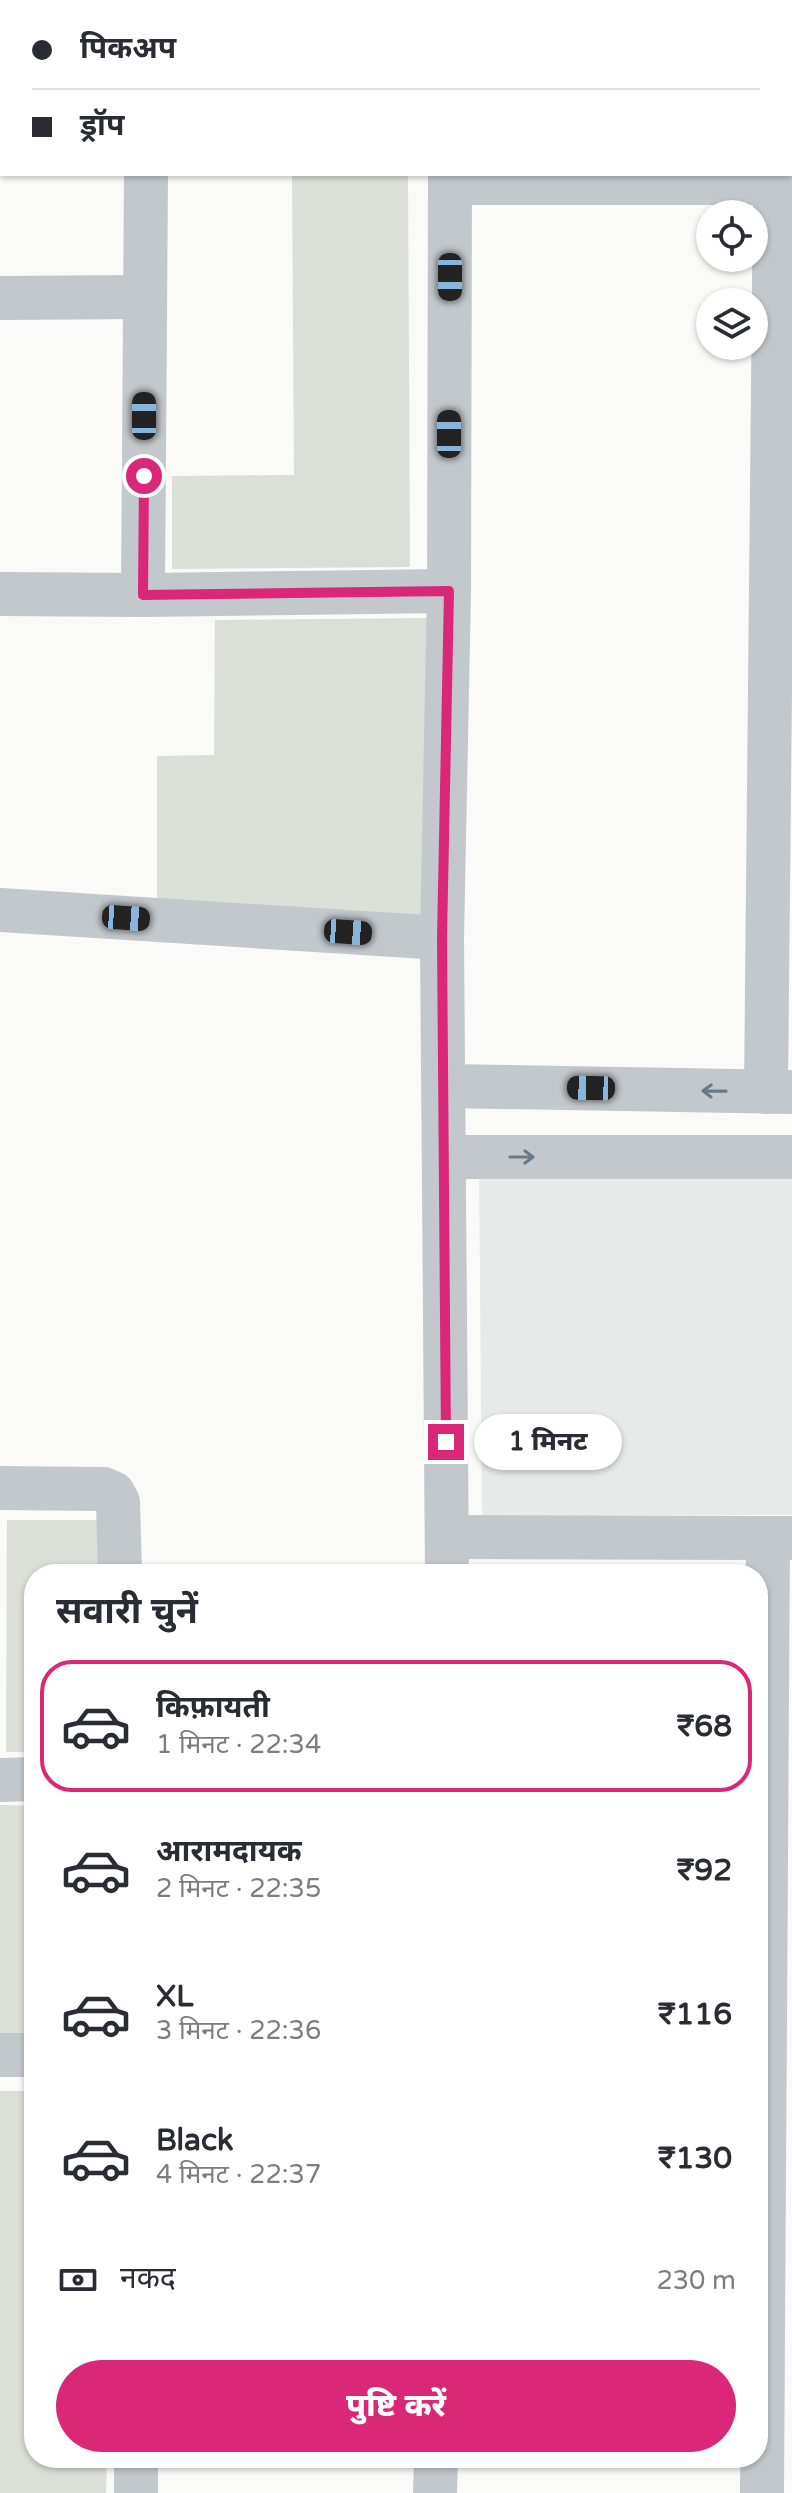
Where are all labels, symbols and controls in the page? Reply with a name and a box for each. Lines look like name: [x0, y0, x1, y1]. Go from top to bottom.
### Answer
text: पिकअप: [80, 30, 176, 67]
text: ड्रॉप: [80, 107, 124, 144]
map controls: [696, 200, 768, 360]
button: locate: [696, 200, 768, 272]
car: [438, 253, 462, 301]
button: layers: [696, 288, 768, 360]
car: [132, 392, 156, 440]
car: [437, 410, 461, 458]
route start: [126, 458, 162, 494]
car: [101, 904, 151, 932]
car: [323, 918, 373, 946]
car: [567, 1076, 615, 1100]
one-way arrow: [701, 1083, 728, 1098]
one-way arrow: [508, 1149, 535, 1165]
callout: 1 मिनट: [474, 1414, 622, 1470]
route end: [428, 1424, 464, 1460]
text: 1 मिनट: [508, 1426, 588, 1457]
text: सवारी चुनें: [56, 1590, 198, 1633]
text: किफ़ायती: [156, 1689, 270, 1726]
icon: car: [60, 1690, 132, 1762]
text: ₹68: [677, 1708, 732, 1745]
text: 1 मिनट · 22:34: [156, 1729, 321, 1760]
text: आरामदायक: [156, 1833, 302, 1870]
icon: car: [60, 1834, 132, 1906]
text: ₹92: [677, 1852, 732, 1889]
text: 2 मिनट · 22:35: [156, 1873, 321, 1904]
icon: car: [60, 1978, 132, 2050]
text: XL: [156, 1978, 193, 2015]
text: ₹116: [658, 1996, 732, 2033]
text: 3 मिनट · 22:36: [156, 2015, 321, 2046]
icon: car: [60, 2122, 132, 2194]
text: Black: [156, 2122, 233, 2159]
text: ₹130: [658, 2140, 732, 2177]
text: 4 मिनट · 22:37: [156, 2159, 321, 2190]
icon: cash: [56, 2258, 100, 2302]
text: नकद: [120, 2260, 176, 2297]
text: 230 m: [656, 2265, 736, 2296]
button: पुष्टि करें: [56, 2360, 736, 2452]

